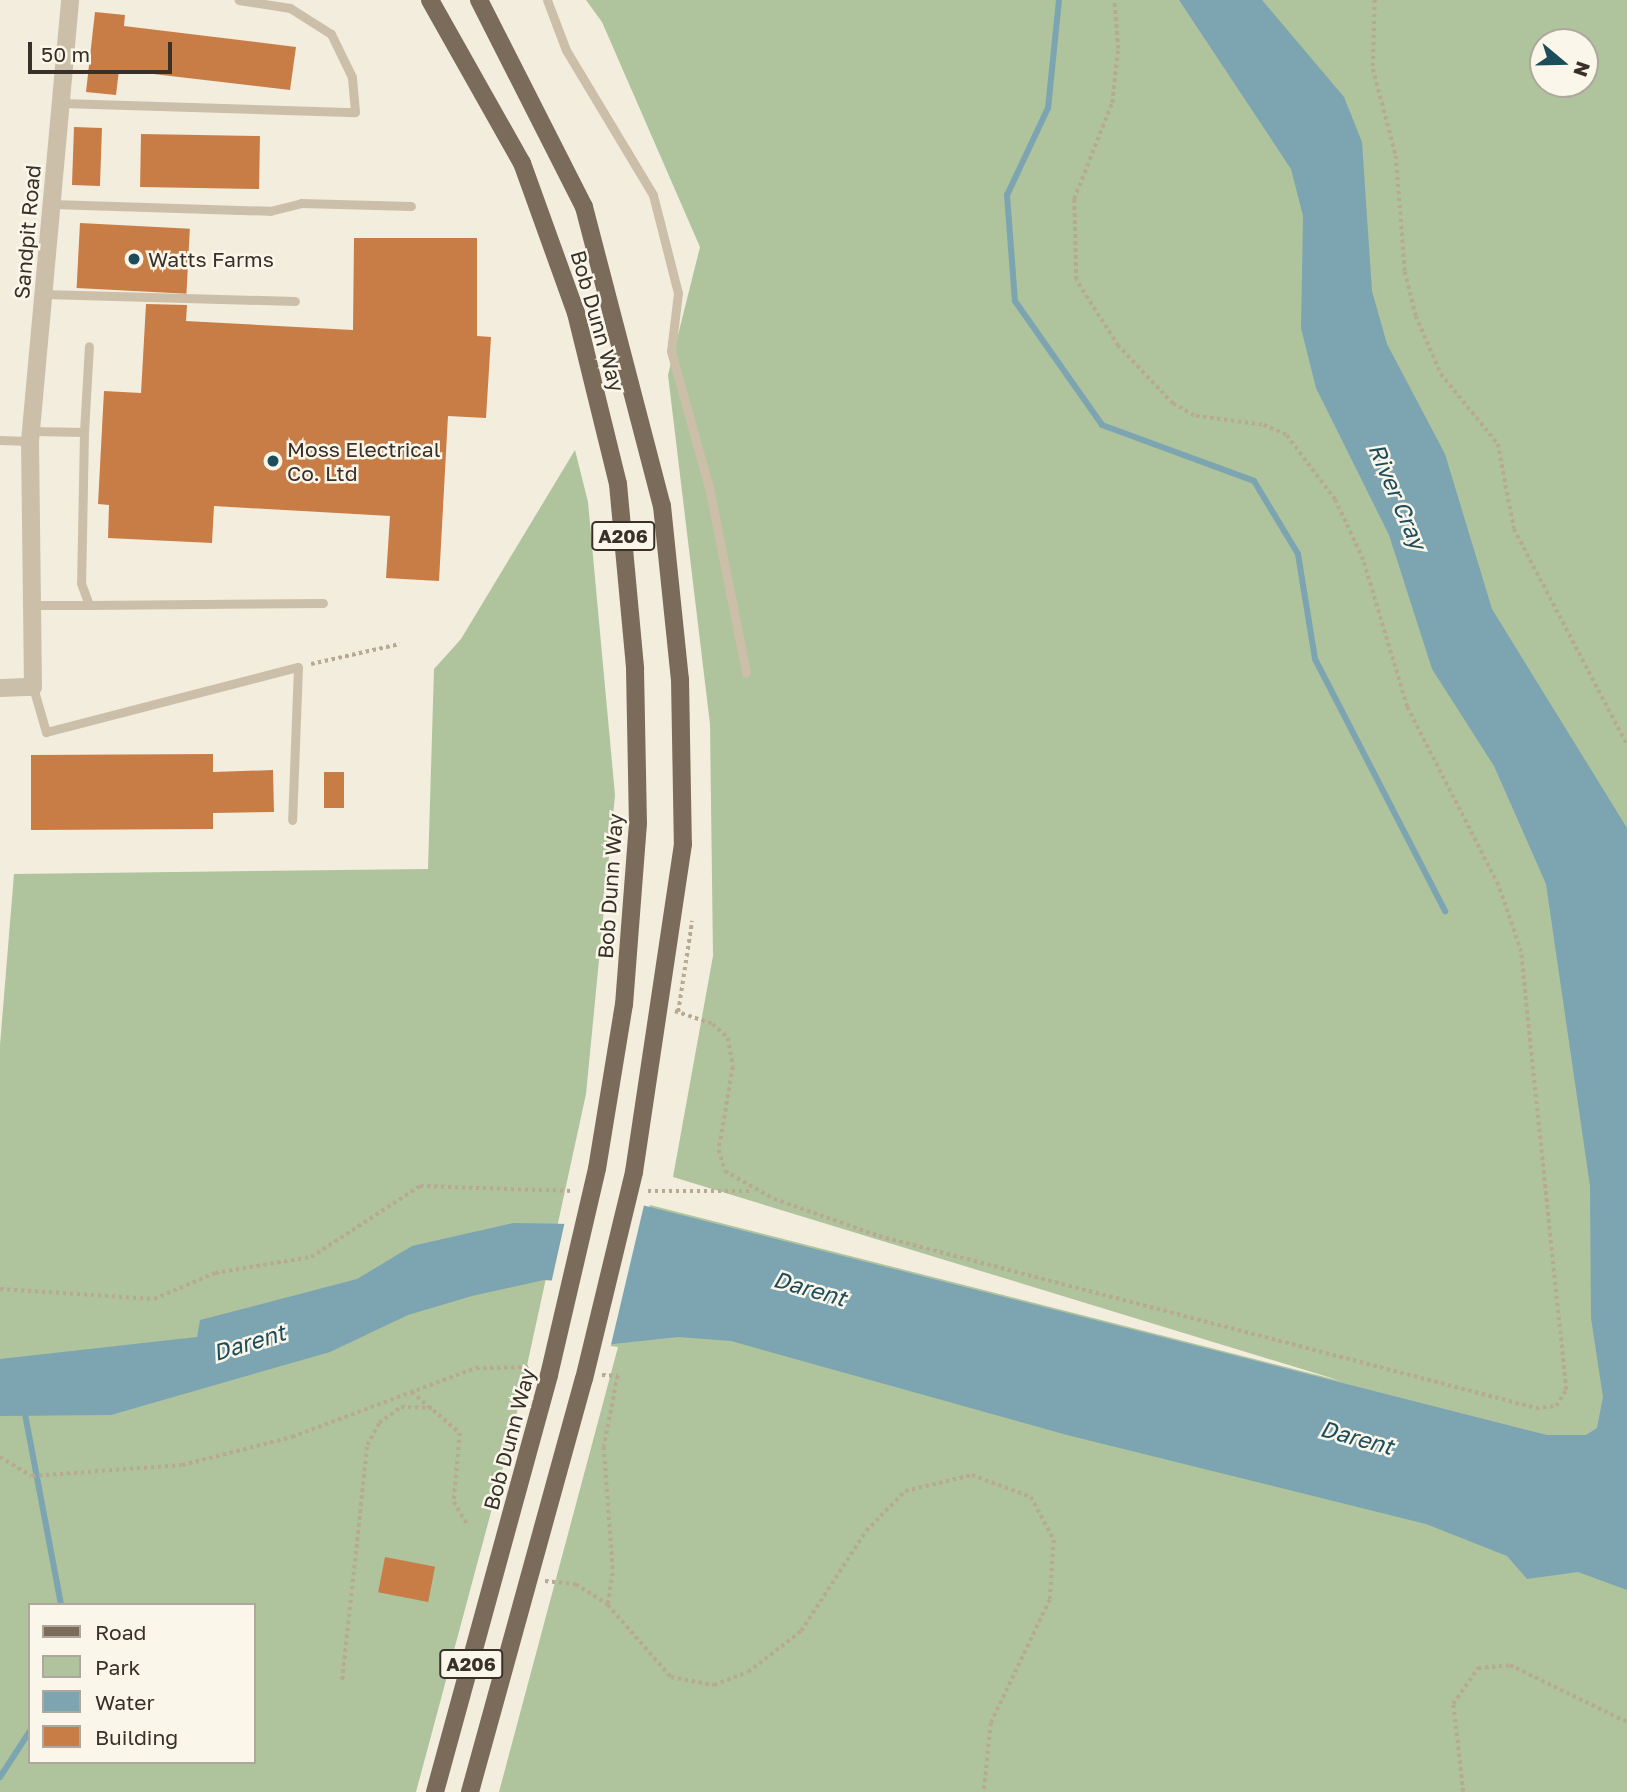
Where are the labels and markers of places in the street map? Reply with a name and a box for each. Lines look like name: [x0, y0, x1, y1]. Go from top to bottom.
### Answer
place label: Watts Farms: [148, 246, 274, 272]
marker: Watts Farms: [126, 251, 142, 267]
place label: Moss Electrical Co. Ltd: [287, 436, 440, 486]
marker: Moss Electrical Co. Ltd: [265, 453, 281, 469]

